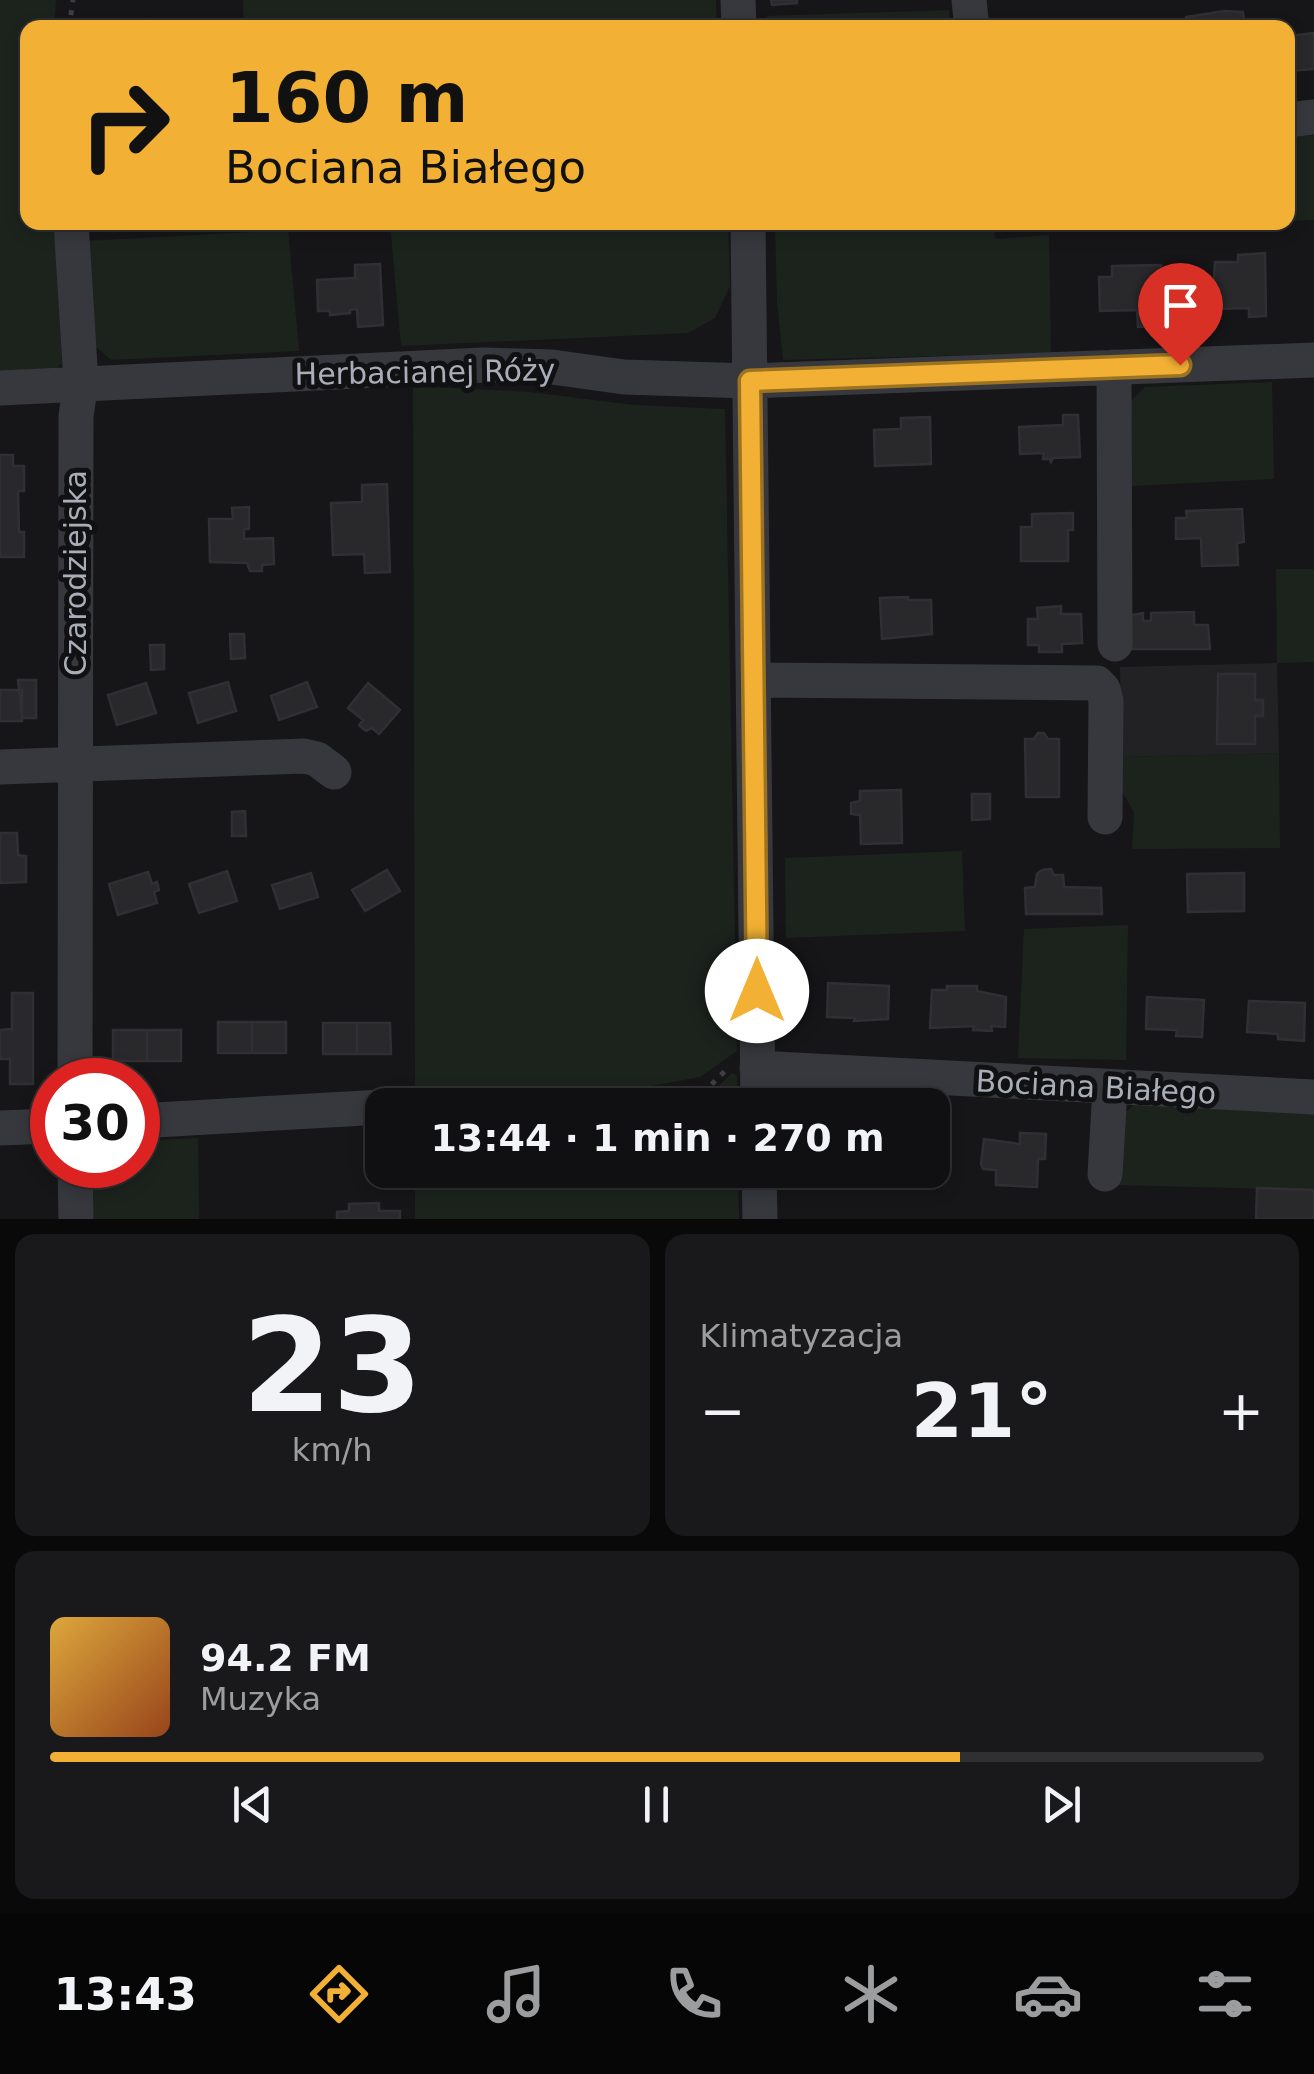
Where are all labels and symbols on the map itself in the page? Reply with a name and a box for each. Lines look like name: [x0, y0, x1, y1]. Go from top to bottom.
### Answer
pin: [1138, 263, 1223, 366]
street label: Herbacianej Róży: [294, 352, 556, 392]
street label: Czarodziejska: [58, 470, 93, 676]
position arrow: [705, 939, 809, 1043]
speed limit sign: 30: [30, 1058, 160, 1188]
street label: Bociana Białego: [975, 1063, 1217, 1111]

